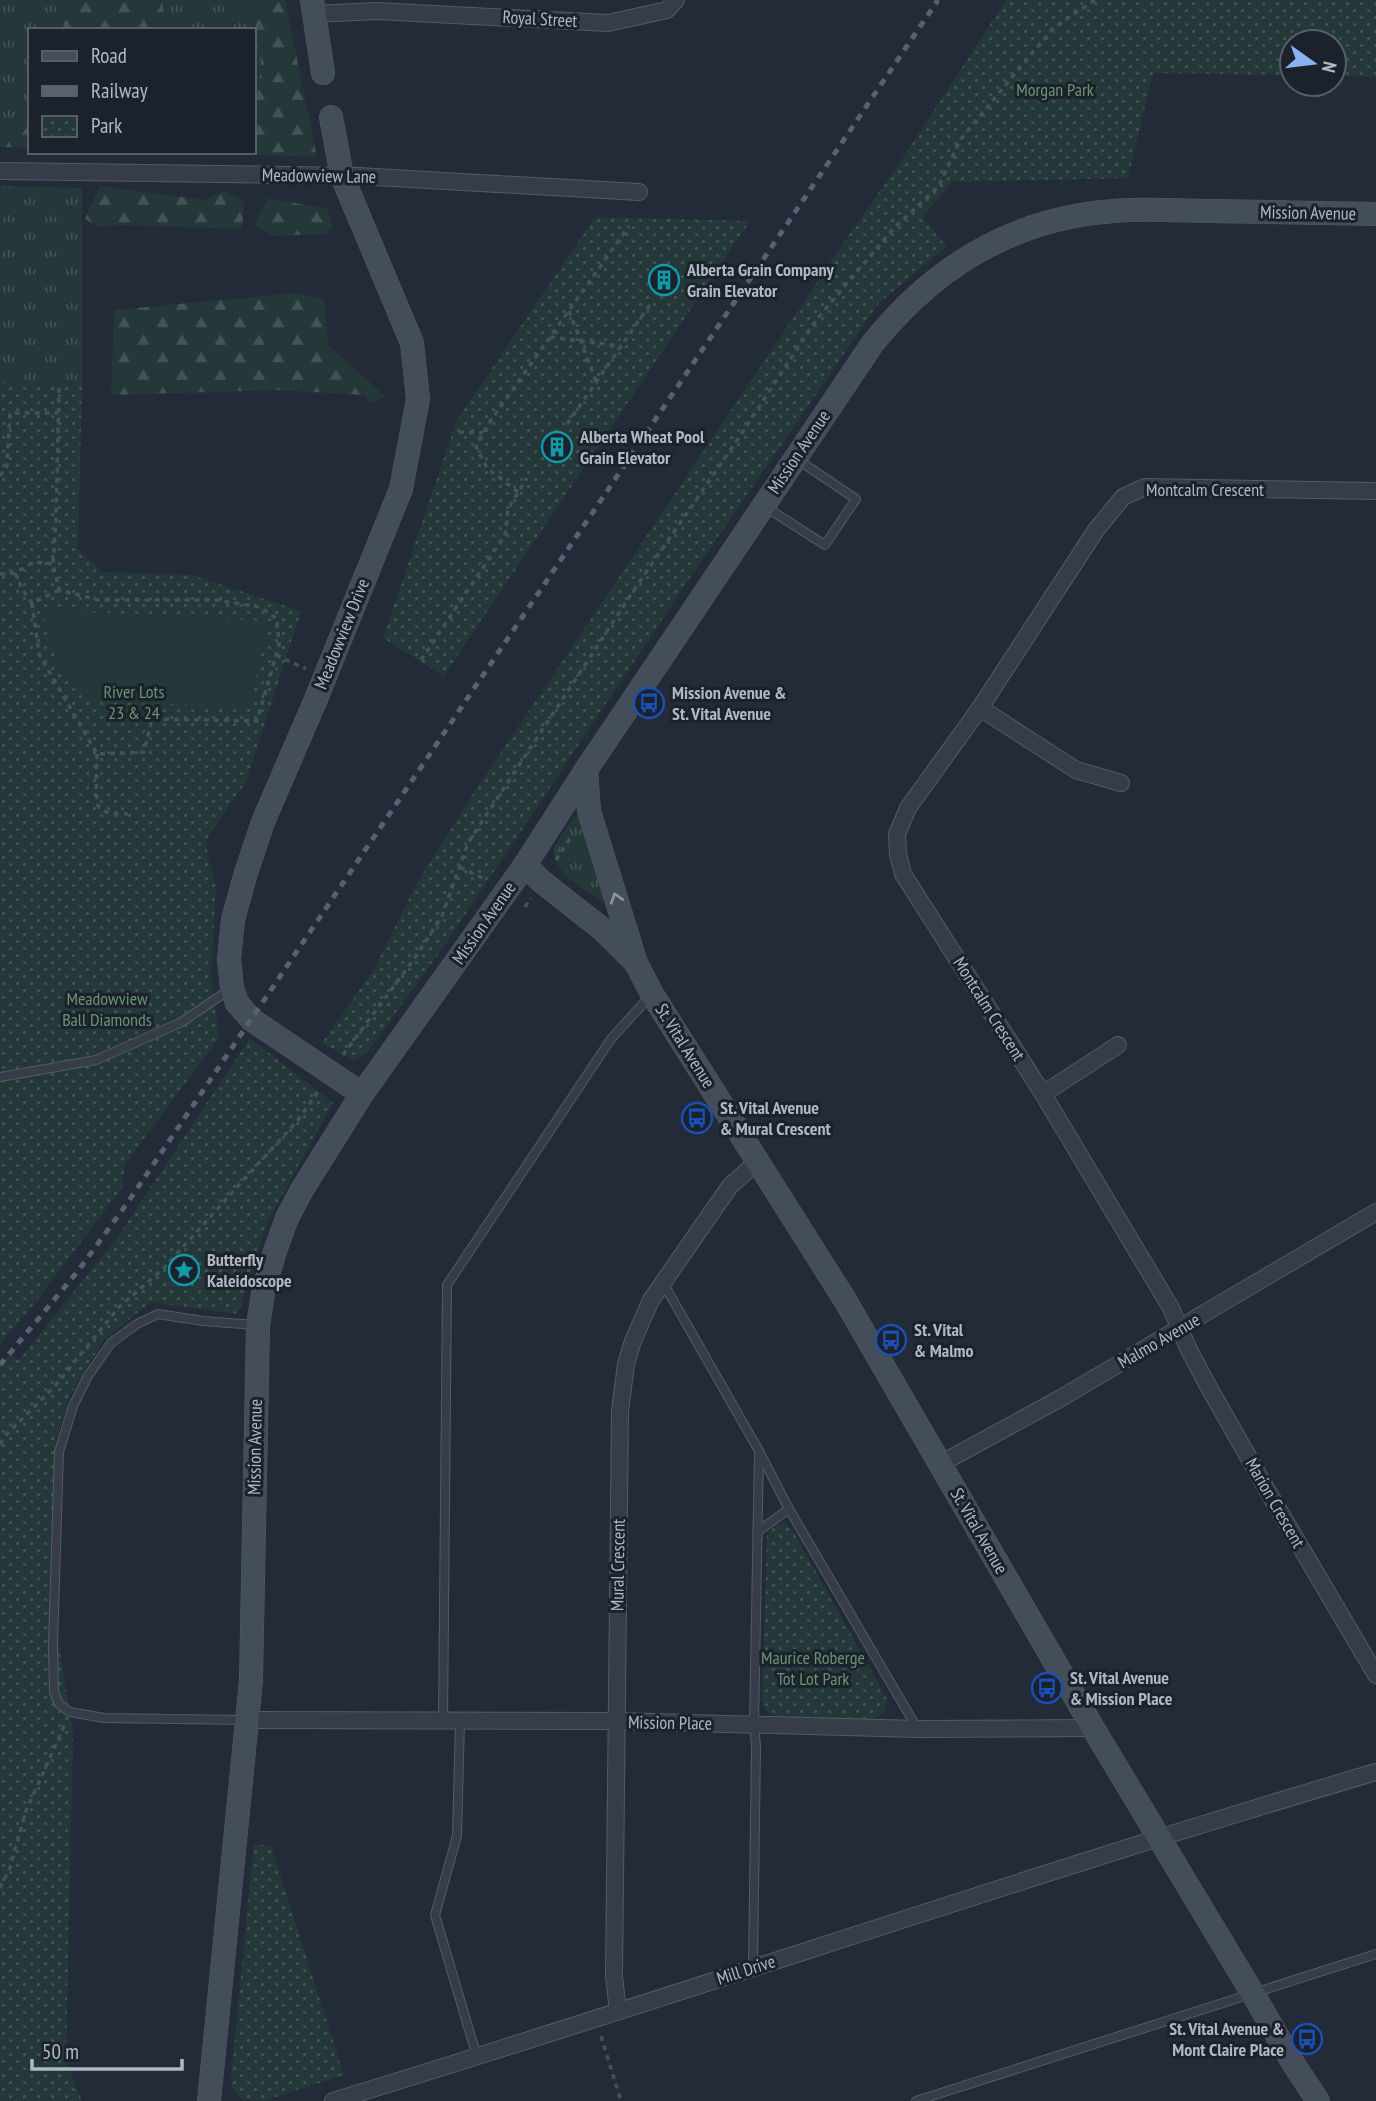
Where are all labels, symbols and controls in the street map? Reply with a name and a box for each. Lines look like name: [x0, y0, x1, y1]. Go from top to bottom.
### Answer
street label: Royal Street: [502, 5, 578, 32]
legend: [28, 28, 256, 154]
north arrow: [1278, 28, 1348, 98]
text: Road: [91, 42, 127, 69]
text: N: [1317, 59, 1342, 75]
text: Railway: [91, 77, 148, 104]
park label: Morgan Park: [1016, 78, 1094, 101]
text: Park: [91, 112, 122, 139]
street label: Meadowview Lane: [262, 163, 376, 188]
street label: Mission Avenue: [1260, 200, 1356, 225]
place label: Alberta Grain Company Grain Elevator: [686, 258, 834, 302]
building icon: Alberta Grain Company Grain Elevator: [647, 263, 681, 297]
street label: Mission Avenue: [762, 406, 835, 498]
place label: Alberta Wheat Pool Grain Elevator: [579, 425, 705, 469]
building icon: Alberta Wheat Pool Grain Elevator: [540, 430, 574, 464]
street label: Montcalm Crescent: [1146, 478, 1264, 501]
street label: Meadowview Drive: [309, 575, 374, 692]
park label: River Lots 23 & 24: [103, 680, 165, 724]
place label: Mission Avenue & St. Vital Avenue: [672, 681, 786, 725]
bus stop icon: Mission Avenue & St. Vital Avenue: [632, 686, 666, 720]
street label: Mission Avenue: [447, 877, 521, 969]
one-way arrow: [610, 892, 625, 904]
street label: Montcalm Crescent: [948, 953, 1031, 1065]
park label: Meadowview Ball Diamonds: [62, 987, 152, 1031]
street label: St. Vital Avenue: [650, 999, 720, 1092]
place label: St. Vital Avenue & Mural Crescent: [720, 1096, 832, 1140]
bus stop icon: St. Vital Avenue & Mural Crescent: [680, 1101, 714, 1135]
place label: Butterfly Kaleidoscope: [207, 1248, 292, 1292]
place icon: Butterfly Kaleidoscope: [167, 1253, 201, 1287]
street label: Malmo Avenue: [1114, 1308, 1204, 1373]
place label: St. Vital & Malmo: [914, 1318, 973, 1362]
bus stop icon: St. Vital & Malmo: [874, 1323, 908, 1357]
street label: Mission Avenue: [242, 1399, 267, 1495]
street label: Marion Crescent: [1241, 1454, 1310, 1552]
street label: St. Vital Avenue: [946, 1484, 1013, 1578]
street label: Mural Crescent: [605, 1519, 630, 1611]
park label: Maurice Roberge Tot Lot Park: [761, 1646, 865, 1690]
place label: St. Vital Avenue & Mission Place: [1070, 1666, 1173, 1710]
bus stop icon: St. Vital Avenue & Mission Place: [1030, 1671, 1064, 1705]
street label: Mission Place: [628, 1710, 712, 1735]
street label: Mill Drive: [714, 1949, 778, 1990]
place label: St. Vital Avenue & Mont Claire Place: [1169, 2017, 1284, 2061]
bus stop icon: St. Vital Avenue & Mont Claire Place: [1290, 2022, 1324, 2056]
scale bar: [32, 2028, 182, 2072]
text: 50 m: [42, 2038, 79, 2065]

